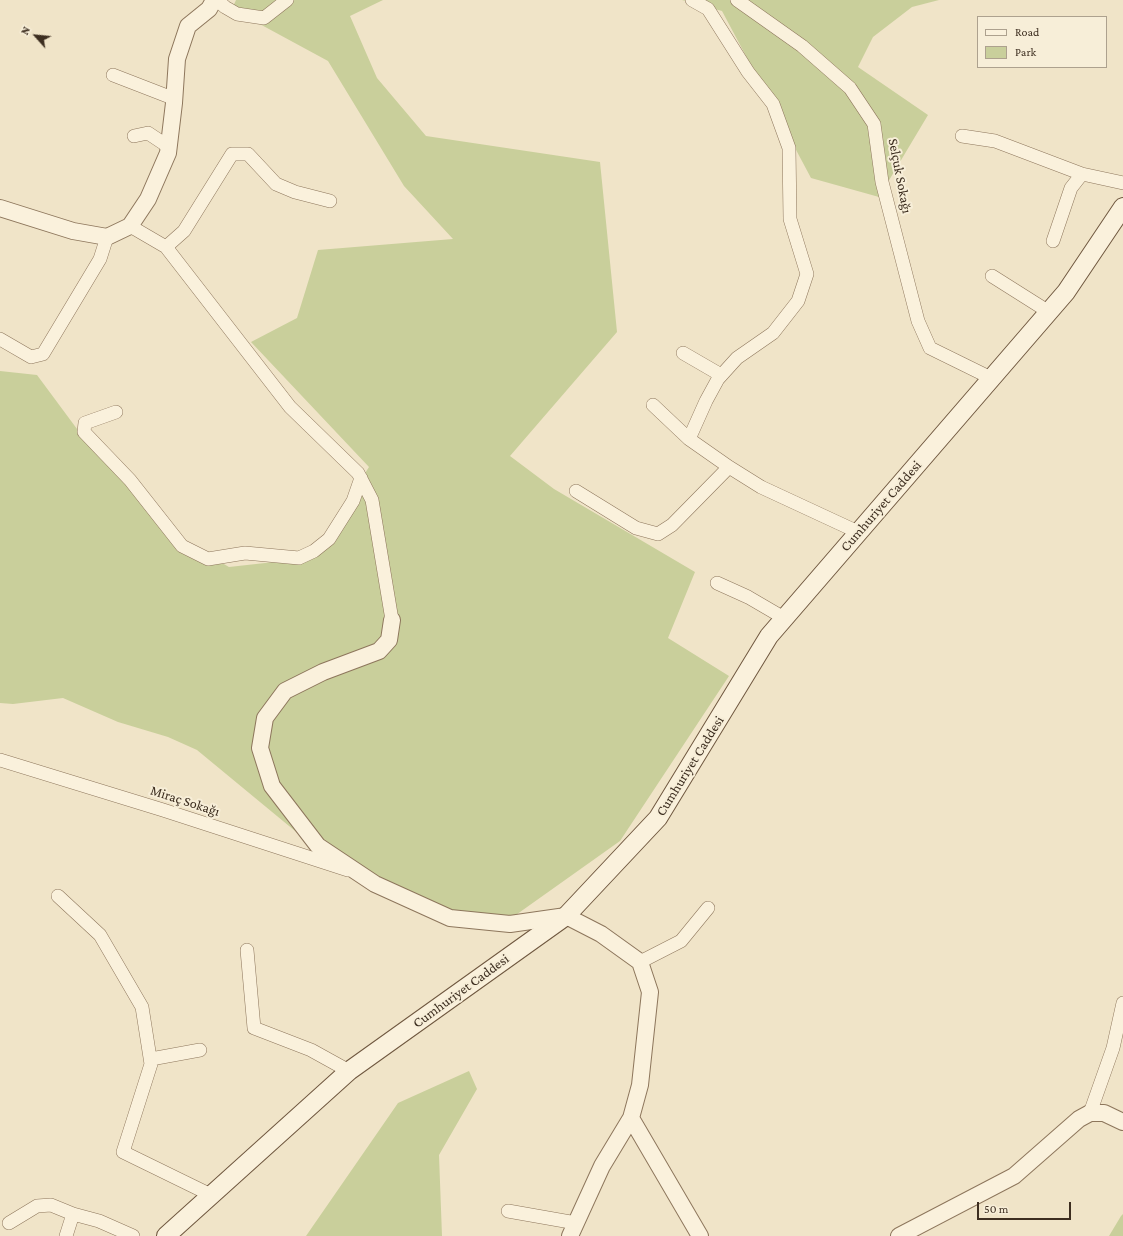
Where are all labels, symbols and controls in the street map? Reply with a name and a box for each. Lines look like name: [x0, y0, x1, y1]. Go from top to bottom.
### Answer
north arrow: [16, 16, 56, 56]
legend: [977, 16, 1107, 68]
text: N: [18, 24, 32, 37]
text: Road: [1015, 25, 1039, 39]
text: Park: [1015, 45, 1036, 59]
street label: Selçuk Sokağı: [885, 137, 915, 215]
street label: Cumhuriyet Caddesi: [837, 457, 925, 555]
street label: Cumhuriyet Caddesi: [652, 713, 728, 819]
street label: Miraç Sokağı: [148, 782, 222, 820]
street label: Cumhuriyet Caddesi: [410, 950, 512, 1032]
scale bar: [979, 1194, 1073, 1220]
text: 50 m: [984, 1202, 1008, 1216]

